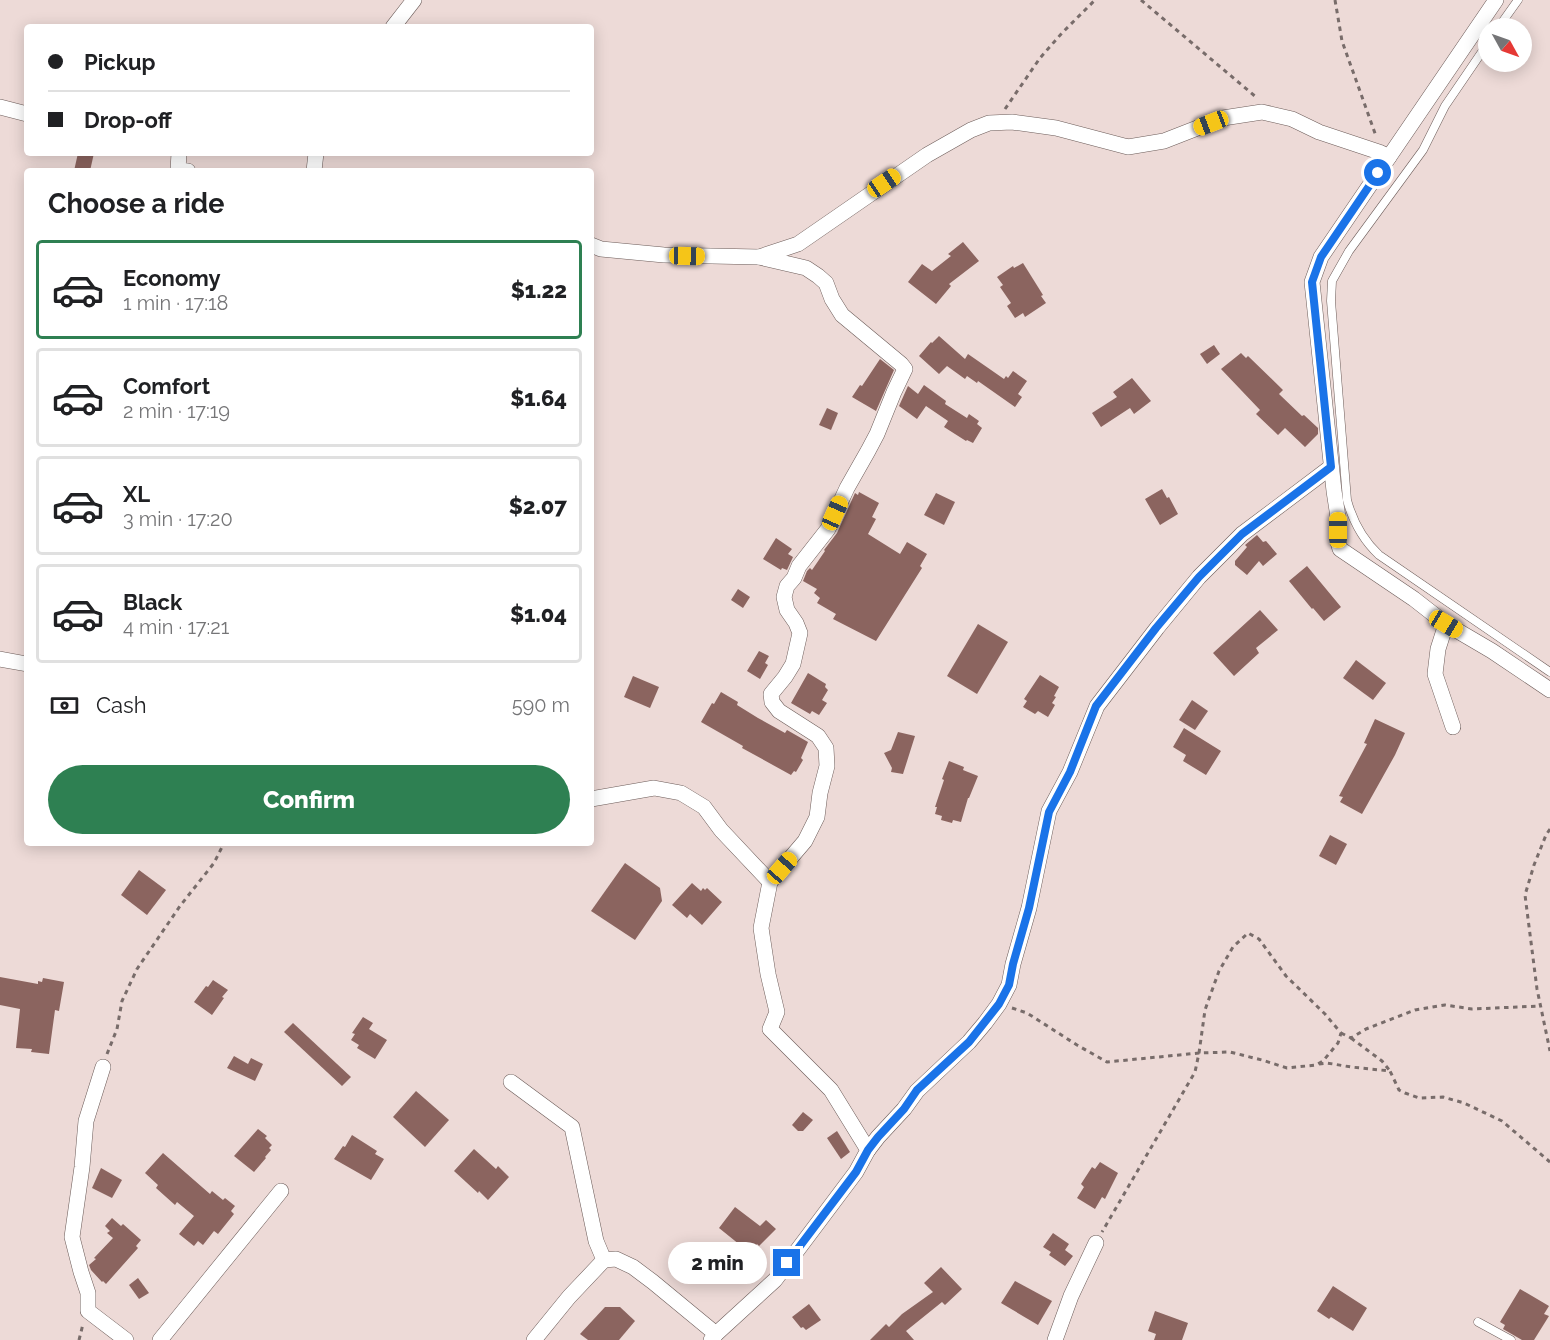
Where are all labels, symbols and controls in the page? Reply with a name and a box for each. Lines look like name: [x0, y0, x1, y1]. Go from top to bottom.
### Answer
north arrow: [1478, 18, 1532, 72]
map controls: [1478, 18, 1532, 72]
text: Pickup: [84, 49, 156, 75]
text: Drop-off: [84, 107, 172, 133]
car: [1191, 108, 1231, 138]
route start: [1364, 159, 1391, 186]
car: [864, 165, 904, 201]
text: Choose a ride: [48, 188, 224, 219]
car: [669, 247, 705, 265]
icon: car: [51, 263, 105, 317]
text: Economy: [123, 265, 221, 291]
text: $1.22: [511, 277, 567, 303]
text: 1 min · 17:18: [123, 291, 228, 315]
icon: car: [51, 371, 105, 425]
text: Comfort: [123, 373, 210, 399]
text: $1.64: [510, 385, 567, 411]
text: 2 min · 17:19: [123, 399, 230, 423]
icon: car: [51, 479, 105, 533]
text: XL: [123, 481, 150, 507]
text: $2.07: [509, 493, 567, 519]
car: [819, 493, 851, 533]
text: 3 min · 17:20: [123, 507, 233, 531]
car: [1329, 512, 1347, 548]
icon: car: [51, 587, 105, 641]
text: Black: [123, 589, 182, 615]
text: $1.04: [510, 601, 567, 627]
car: [1426, 607, 1466, 641]
text: 4 min · 17:21: [123, 615, 229, 639]
icon: cash: [48, 689, 81, 722]
text: Cash: [96, 692, 147, 718]
text: 590 m: [512, 693, 570, 717]
button: Confirm: [48, 765, 570, 834]
car: [763, 849, 801, 887]
callout: 2 min: [667, 1242, 766, 1284]
route end: [773, 1249, 800, 1276]
text: 2 min: [691, 1251, 744, 1275]

